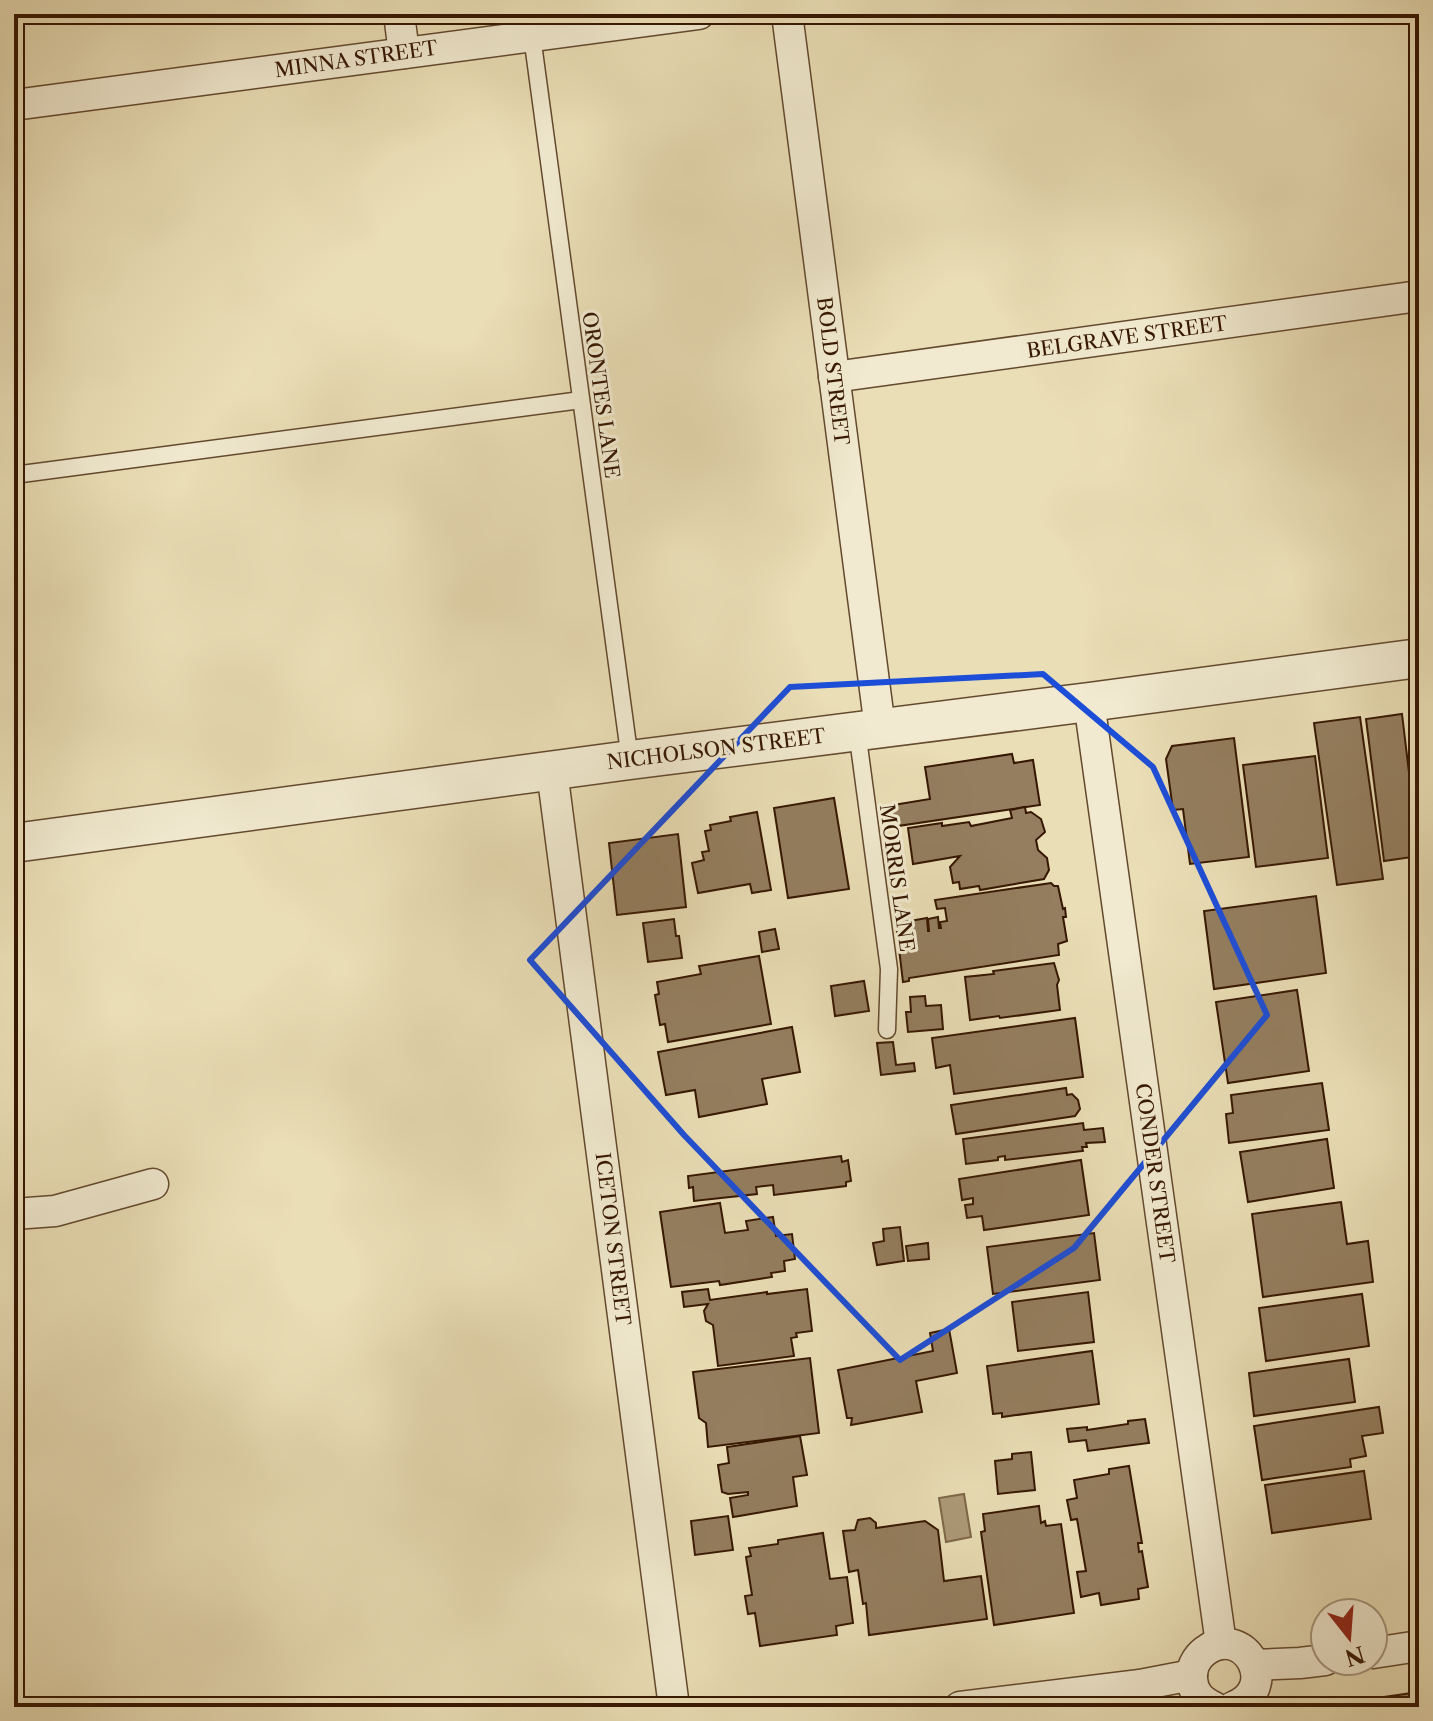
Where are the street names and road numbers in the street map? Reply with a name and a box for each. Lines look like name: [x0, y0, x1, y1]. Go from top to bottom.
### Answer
street label: MINNA STREET: [273, 36, 439, 82]
street label: BOLD STREET: [812, 296, 854, 447]
street label: ORONTES LANE: [577, 310, 625, 480]
street label: BELGRAVE STREET: [1025, 311, 1229, 363]
street label: NICHOLSON STREET: [605, 724, 827, 774]
street label: MORRIS LANE: [875, 803, 919, 953]
street label: CONDER STREET: [1130, 1082, 1180, 1265]
street label: ICETON STREET: [590, 1151, 636, 1327]

